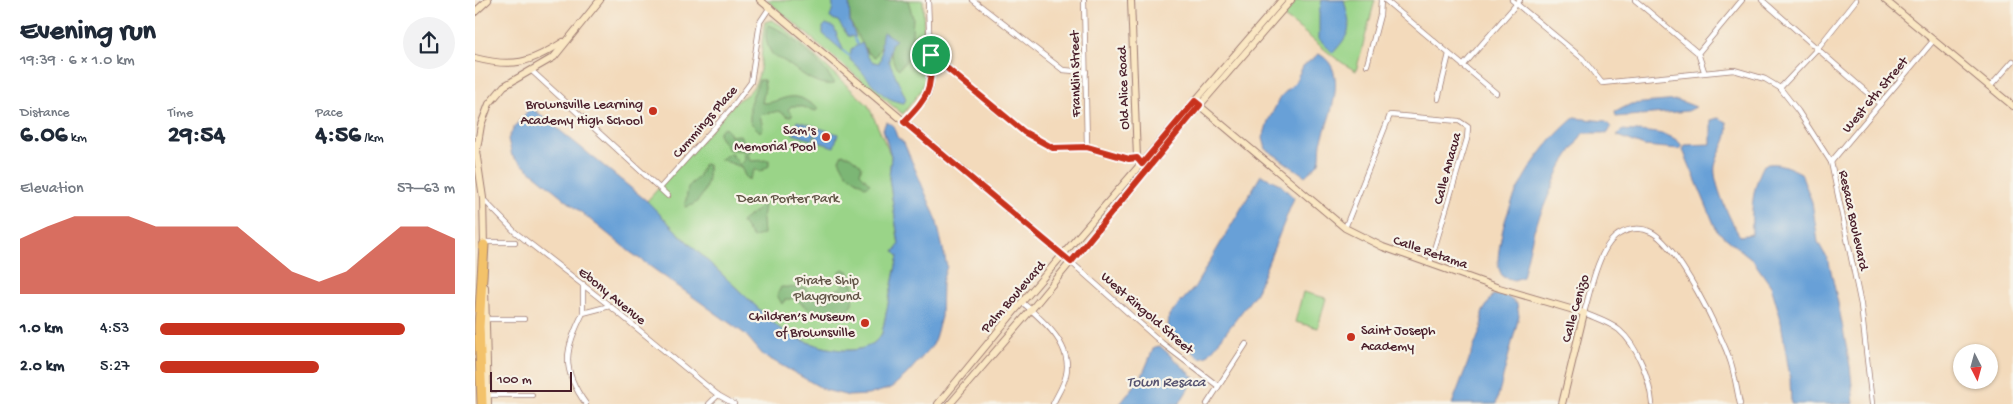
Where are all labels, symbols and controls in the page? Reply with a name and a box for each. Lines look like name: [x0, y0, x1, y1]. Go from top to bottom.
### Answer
text: Evening run: [20, 16, 156, 49]
button: share: [403, 17, 455, 69]
street label: Franklin Street: [1067, 29, 1086, 118]
pin: [910, 34, 952, 76]
icon: arrive: [917, 41, 945, 69]
street label: Old Alice Road: [1114, 44, 1134, 130]
text: 19:39 · 6 × 1.0 km: [20, 52, 135, 71]
street label: West 6th Street: [1839, 53, 1914, 137]
street label: Cummings Place: [670, 82, 743, 162]
place label: Brownsville Learning Academy High School: [520, 97, 643, 130]
text: Distance: [20, 105, 69, 122]
text: Time: [168, 105, 193, 122]
text: Pace: [315, 105, 343, 122]
marker: Brownsville Learning Academy High School: [647, 105, 659, 117]
text: 6.06: [20, 122, 67, 151]
text: 29:54: [168, 122, 225, 151]
text: 4:56: [315, 122, 361, 151]
place label: Sam's Memorial Pool: [734, 123, 817, 156]
text: km: [67, 130, 87, 147]
text: /km: [361, 130, 384, 147]
street label: Calle Anacua: [1431, 130, 1466, 207]
marker: Sam's Memorial Pool: [820, 131, 832, 143]
street label: Resaca Boulevard: [1834, 169, 1872, 274]
text: Elevation: [20, 180, 84, 199]
text: 57–63 m: [397, 180, 455, 199]
park label: Dean Porter Park: [736, 191, 841, 208]
street label: Calle Retama: [1391, 233, 1471, 274]
street label: Palm Boulevard: [977, 257, 1051, 338]
street label: Ebony Avenue: [574, 264, 649, 330]
street label: West Ringold Street: [1096, 269, 1197, 360]
park label: Pirate Ship Playground: [792, 273, 862, 306]
street label: Calle Cenizo: [1559, 273, 1594, 345]
place label: Children’s Museum of Brownsville: [749, 309, 856, 342]
marker: Children’s Museum of Brownsville: [859, 317, 871, 329]
text: 1.0 km: [20, 320, 63, 339]
text: 4:53: [100, 320, 129, 339]
place label: Saint Joseph Academy: [1361, 323, 1436, 356]
marker: Saint Joseph Academy: [1345, 331, 1357, 343]
north arrow: [1953, 344, 1997, 389]
map controls: [1953, 344, 1998, 389]
text: 2.0 km: [20, 358, 64, 377]
text: 5:27: [100, 358, 130, 377]
scale bar: [490, 369, 573, 392]
text: 100 m: [497, 372, 532, 389]
water label: Town Resaca: [1127, 374, 1207, 392]

